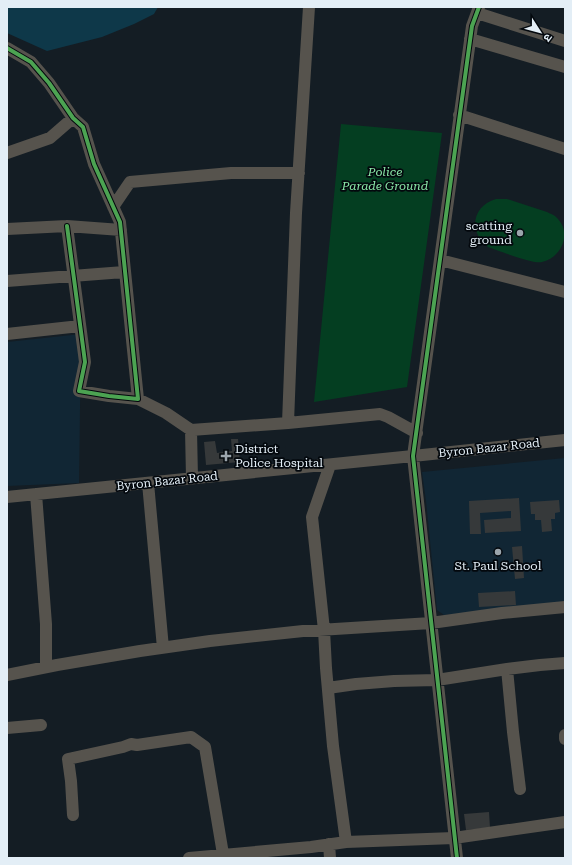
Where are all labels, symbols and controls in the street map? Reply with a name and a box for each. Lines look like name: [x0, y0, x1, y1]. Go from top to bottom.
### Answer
north arrow: [520, 12, 560, 52]
text: उ: [540, 31, 555, 44]
park label: Police Parade Ground: [341, 165, 429, 193]
place label: scatting ground: [466, 219, 512, 247]
marker: scatting ground: [515, 228, 525, 238]
street label: Byron Bazar Road: [438, 436, 541, 460]
place label: District Police Hospital: [235, 442, 323, 470]
marker: District Police Hospital: [220, 450, 232, 462]
street label: Byron Bazar Road: [116, 469, 219, 493]
marker: St. Paul School: [493, 547, 503, 557]
place label: St. Paul School: [455, 559, 542, 573]

